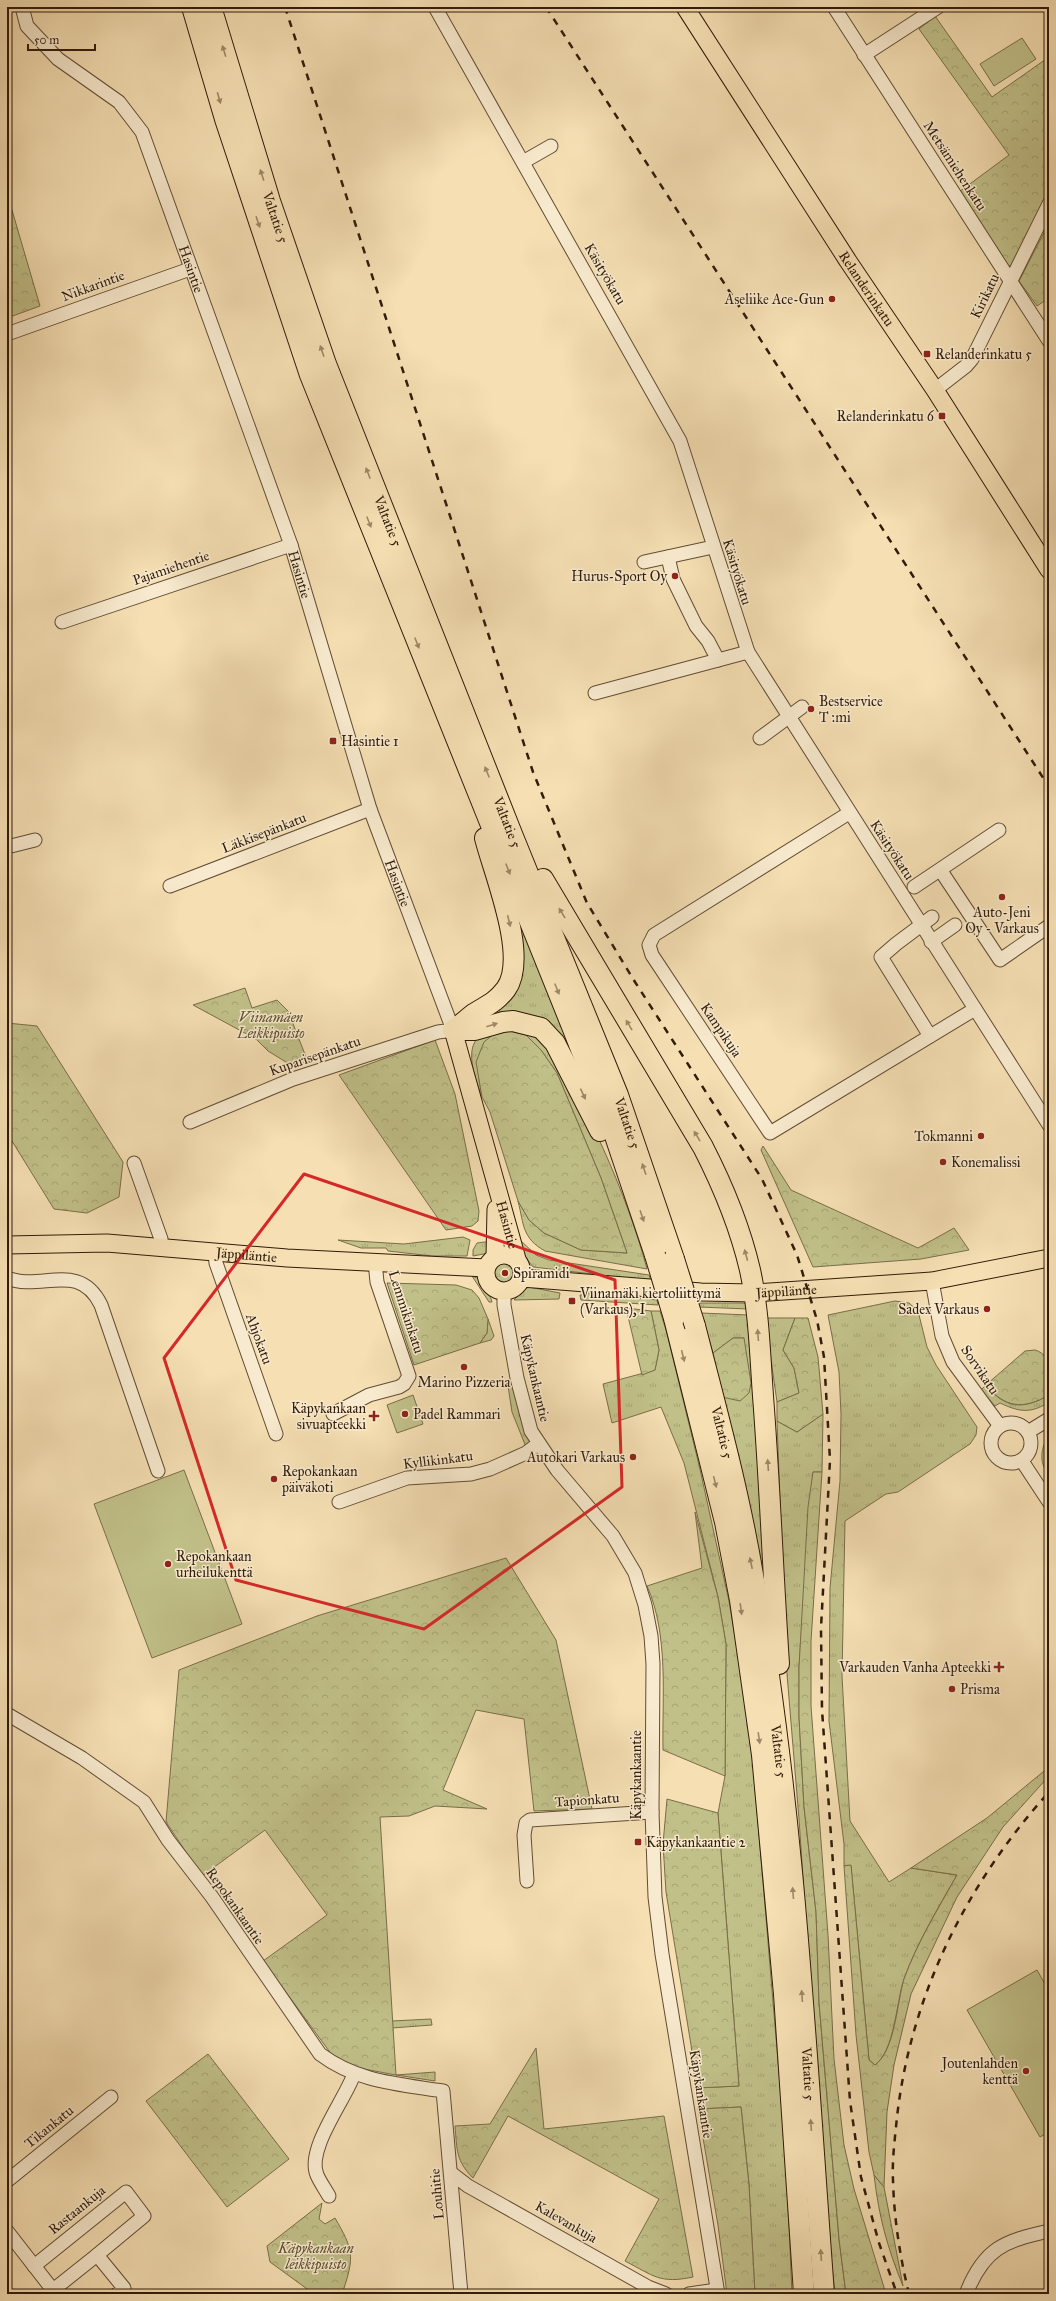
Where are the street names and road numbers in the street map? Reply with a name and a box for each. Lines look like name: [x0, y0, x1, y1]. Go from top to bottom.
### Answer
street label: Metsämiehenkatu: [920, 118, 991, 214]
street label: Valtatie 5: [259, 189, 292, 246]
street label: Käsityökatu: [581, 240, 630, 308]
street label: Hasintie: [175, 243, 208, 295]
street label: Relanderinkatu: [835, 248, 898, 330]
street label: Nikkarintie: [59, 267, 127, 305]
street label: Kirikatu: [967, 270, 1003, 321]
street label: Valtatie 5: [370, 492, 406, 549]
street label: Käsityökatu: [719, 537, 755, 608]
street label: Pajamiehentie: [130, 547, 212, 589]
street label: Hasintie: [285, 548, 315, 600]
street label: Valtatie 5: [489, 793, 525, 851]
street label: Läkkisepänkatu: [219, 809, 309, 857]
street label: Käsityökatu: [866, 817, 918, 884]
street label: Hasintie: [381, 857, 414, 909]
street label: Kampikuja: [697, 1000, 745, 1060]
street label: Kuparisepänkatu: [267, 1032, 363, 1080]
street label: Valtatie 5: [611, 1094, 644, 1152]
street label: Hasintie: [493, 1199, 522, 1251]
street label: Jäppiläntie: [213, 1243, 278, 1266]
street label: Lemmikinkatu: [385, 1268, 428, 1356]
street label: Jäppiläntie: [753, 1280, 818, 1302]
street label: Ahjokatu: [242, 1310, 276, 1367]
street label: Käpykankaantie: [517, 1332, 553, 1424]
street label: Sorvikatu: [957, 1342, 1003, 1398]
street label: Valtatie 5: [707, 1403, 737, 1461]
street label: Kyllikinkatu: [402, 1447, 474, 1473]
street label: Valtatie 5: [767, 1723, 791, 1779]
street label: Käpykankaantie: [628, 1730, 645, 1820]
street label: Tapionkatu: [554, 1789, 621, 1811]
street label: Repokankaantie: [202, 1864, 268, 1948]
street label: Valtatie 5: [798, 2046, 819, 2102]
street label: Käpykankaantie: [686, 2048, 716, 2140]
street label: Tikankatu: [21, 2102, 77, 2152]
street label: Louhitie: [426, 2168, 448, 2220]
street label: Rastaankuja: [45, 2182, 109, 2238]
street label: Kalevankuja: [532, 2197, 600, 2247]

